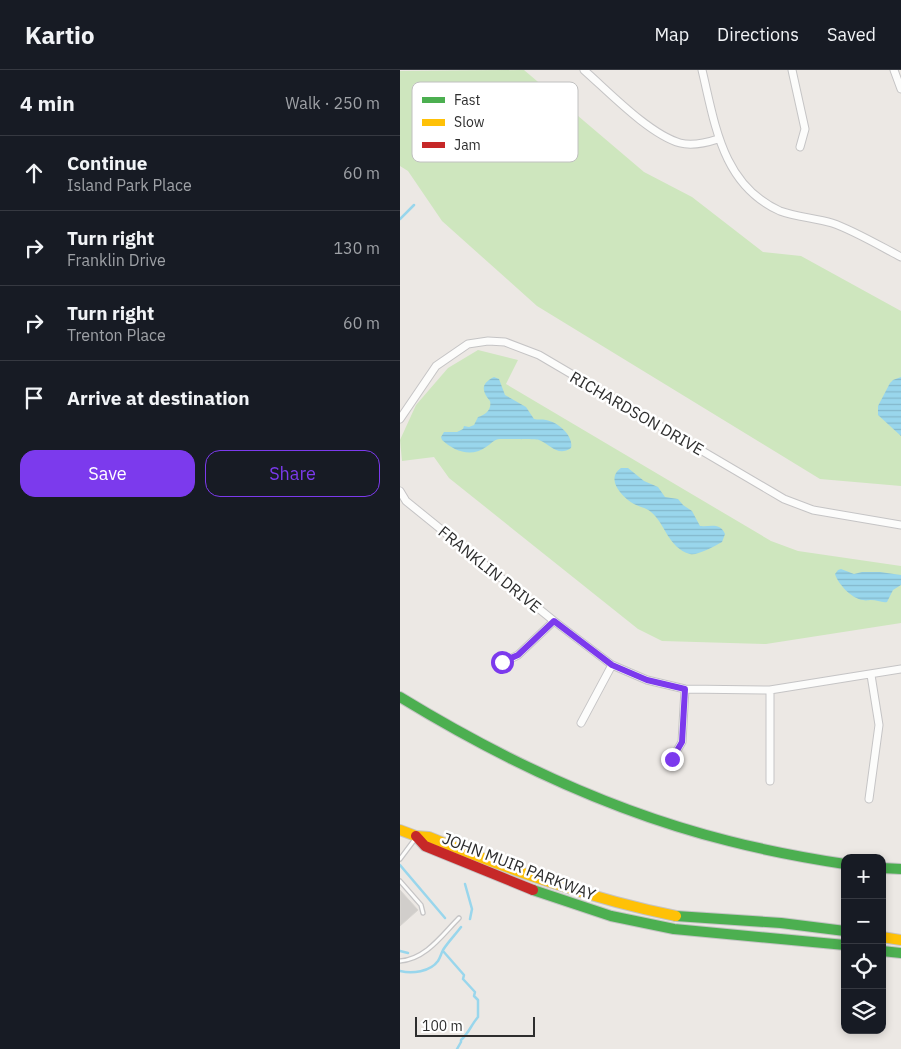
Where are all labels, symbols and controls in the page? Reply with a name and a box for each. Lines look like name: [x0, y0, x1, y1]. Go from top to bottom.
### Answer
text: Kartio: [25, 19, 95, 51]
text: Map: [654, 23, 689, 46]
text: Directions: [717, 23, 799, 46]
text: Saved: [827, 23, 876, 46]
legend: [412, 82, 578, 162]
text: 4 min: [20, 89, 75, 117]
text: Fast: [454, 91, 480, 109]
text: Walk · 250 m: [285, 93, 380, 113]
text: Slow: [454, 113, 485, 131]
text: Jam: [454, 136, 481, 154]
text: Continue: [67, 151, 147, 175]
icon: ahead: [20, 159, 48, 187]
text: 60 m: [343, 163, 380, 183]
text: Island Park Place: [67, 175, 192, 195]
text: Turn right: [67, 226, 154, 250]
icon: right: [20, 234, 48, 262]
text: 130 m: [333, 238, 380, 258]
text: Franklin Drive: [67, 250, 166, 270]
text: Turn right: [67, 301, 154, 325]
icon: right: [20, 309, 48, 337]
text: 60 m: [343, 313, 380, 333]
text: Trenton Place: [67, 325, 166, 345]
street label: RICHARDSON DRIVE: [566, 367, 708, 459]
icon: arrive: [20, 384, 48, 412]
text: Arrive at destination: [67, 386, 250, 410]
button: Save: [20, 450, 195, 497]
button: Share: [205, 450, 380, 497]
street label: FRANKLIN DRIVE: [434, 521, 546, 617]
route start: [491, 651, 514, 674]
route end: [661, 748, 684, 771]
street label: JOHN MUIR PARKWAY: [439, 828, 599, 905]
map controls: [841, 854, 886, 1034]
button: +: [841, 854, 886, 899]
button: −: [841, 899, 886, 944]
button: locate: [841, 944, 886, 989]
button: layers: [841, 989, 886, 1034]
scale bar: [415, 1014, 535, 1037]
text: 100 m: [422, 1017, 463, 1035]

